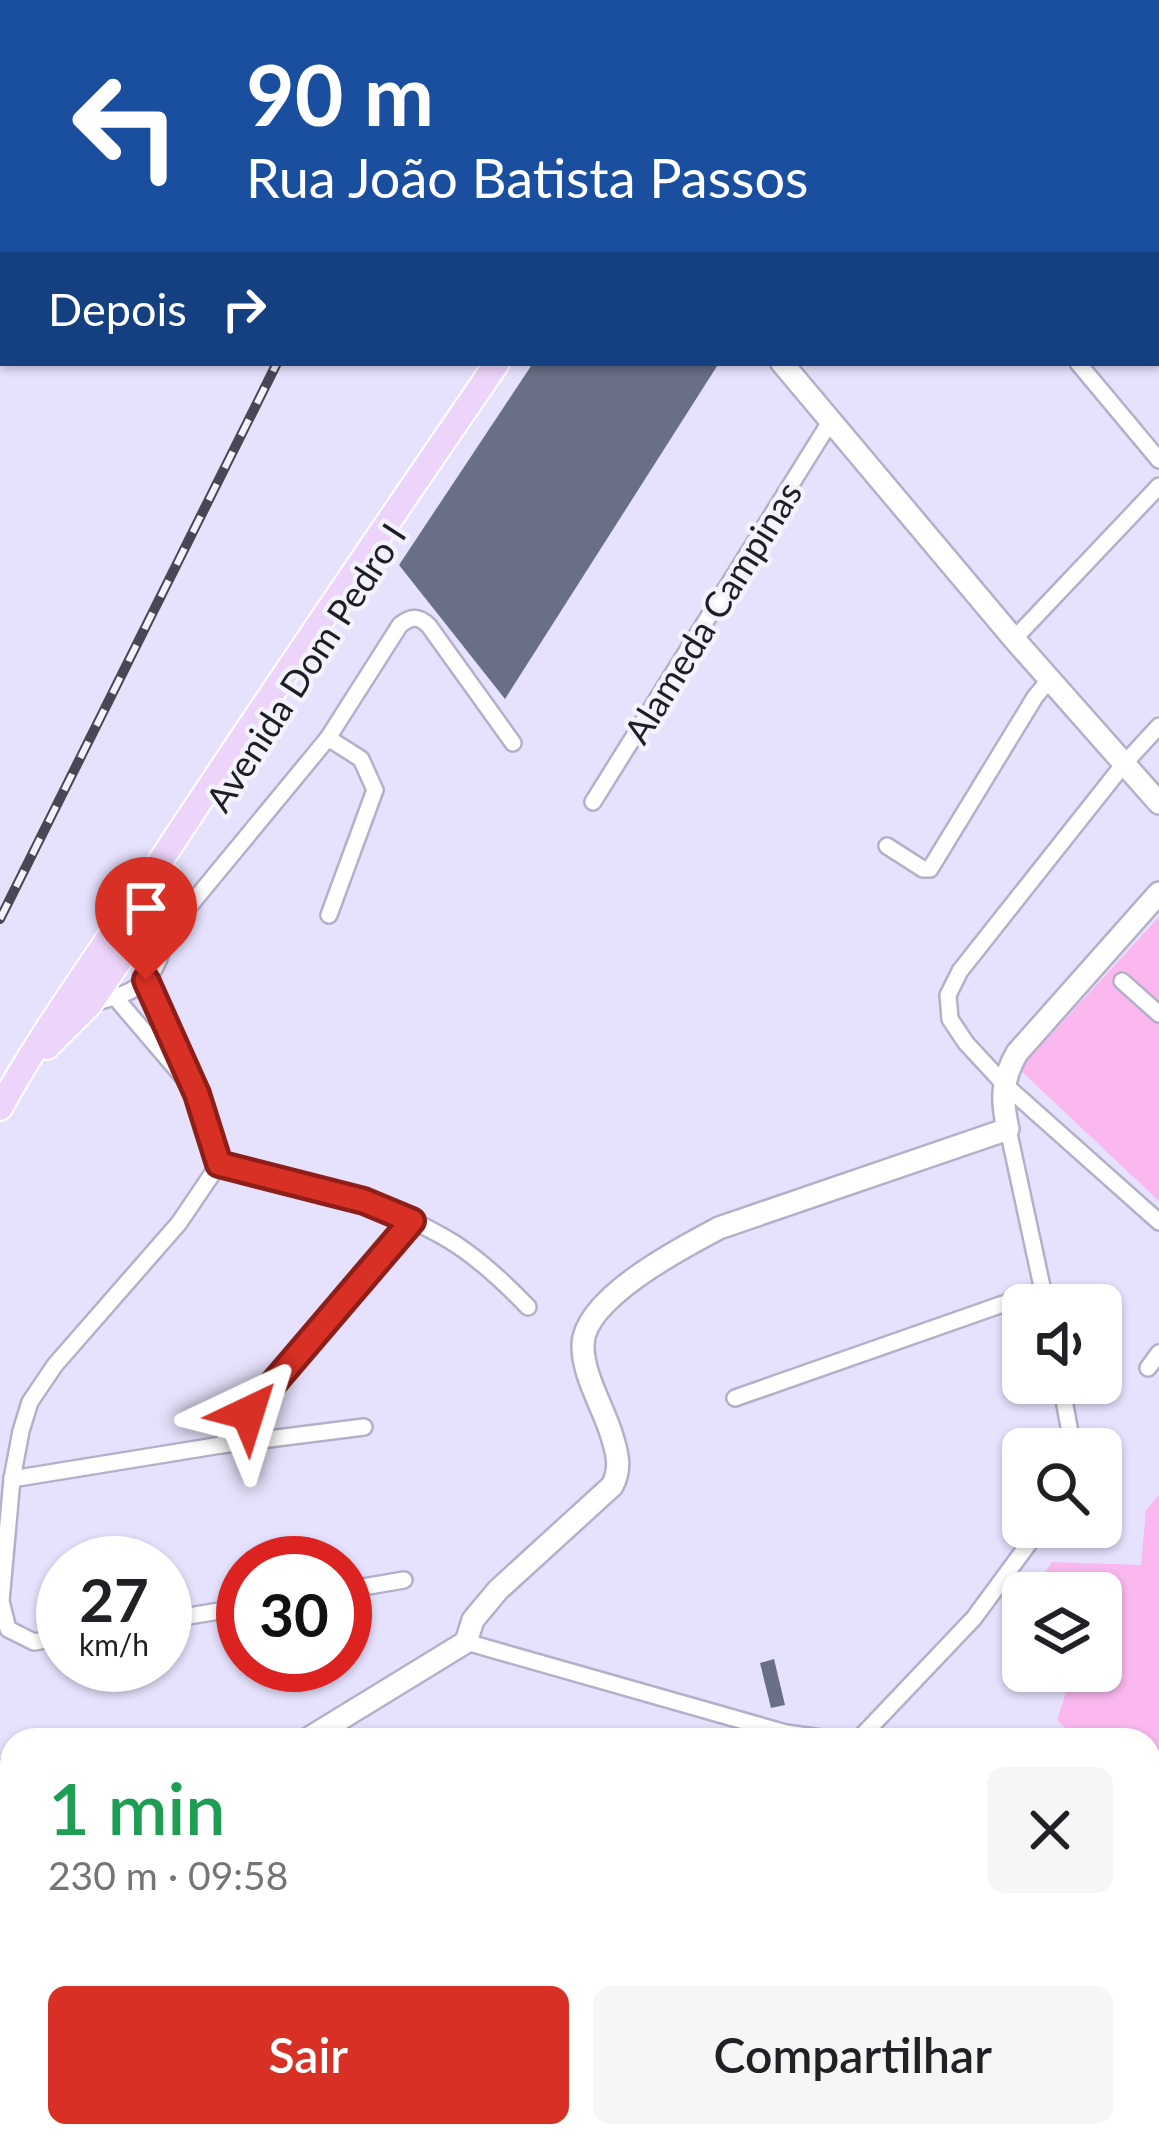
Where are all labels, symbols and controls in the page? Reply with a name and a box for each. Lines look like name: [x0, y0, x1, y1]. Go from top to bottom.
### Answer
text: 90 m: [246, 43, 434, 144]
icon: left: [48, 48, 204, 204]
text: Rua João Batista Passos: [246, 145, 808, 210]
icon: right: [211, 276, 277, 342]
text: Depois: [48, 282, 187, 336]
street label: Alameda Campinas: [614, 473, 810, 751]
street label: Avenida Dom Pedro I: [196, 515, 414, 819]
pin: [95, 857, 197, 980]
icon: arrive: [113, 875, 179, 941]
map controls: [1002, 1284, 1122, 1692]
button: sound: [1002, 1284, 1122, 1404]
position arrow: [185, 1350, 311, 1476]
button: search: [1002, 1428, 1122, 1548]
speed limit sign: 30: [216, 1536, 372, 1692]
text: 27: [79, 1563, 149, 1635]
button: layers: [1002, 1572, 1122, 1692]
text: km/h: [79, 1626, 149, 1662]
text: 1 min: [48, 1764, 226, 1850]
button: close: [987, 1767, 1113, 1893]
text: 230 m · 09:58: [48, 1852, 288, 1898]
button: Sair: [48, 1986, 569, 2124]
button: Compartilhar: [593, 1986, 1113, 2124]

